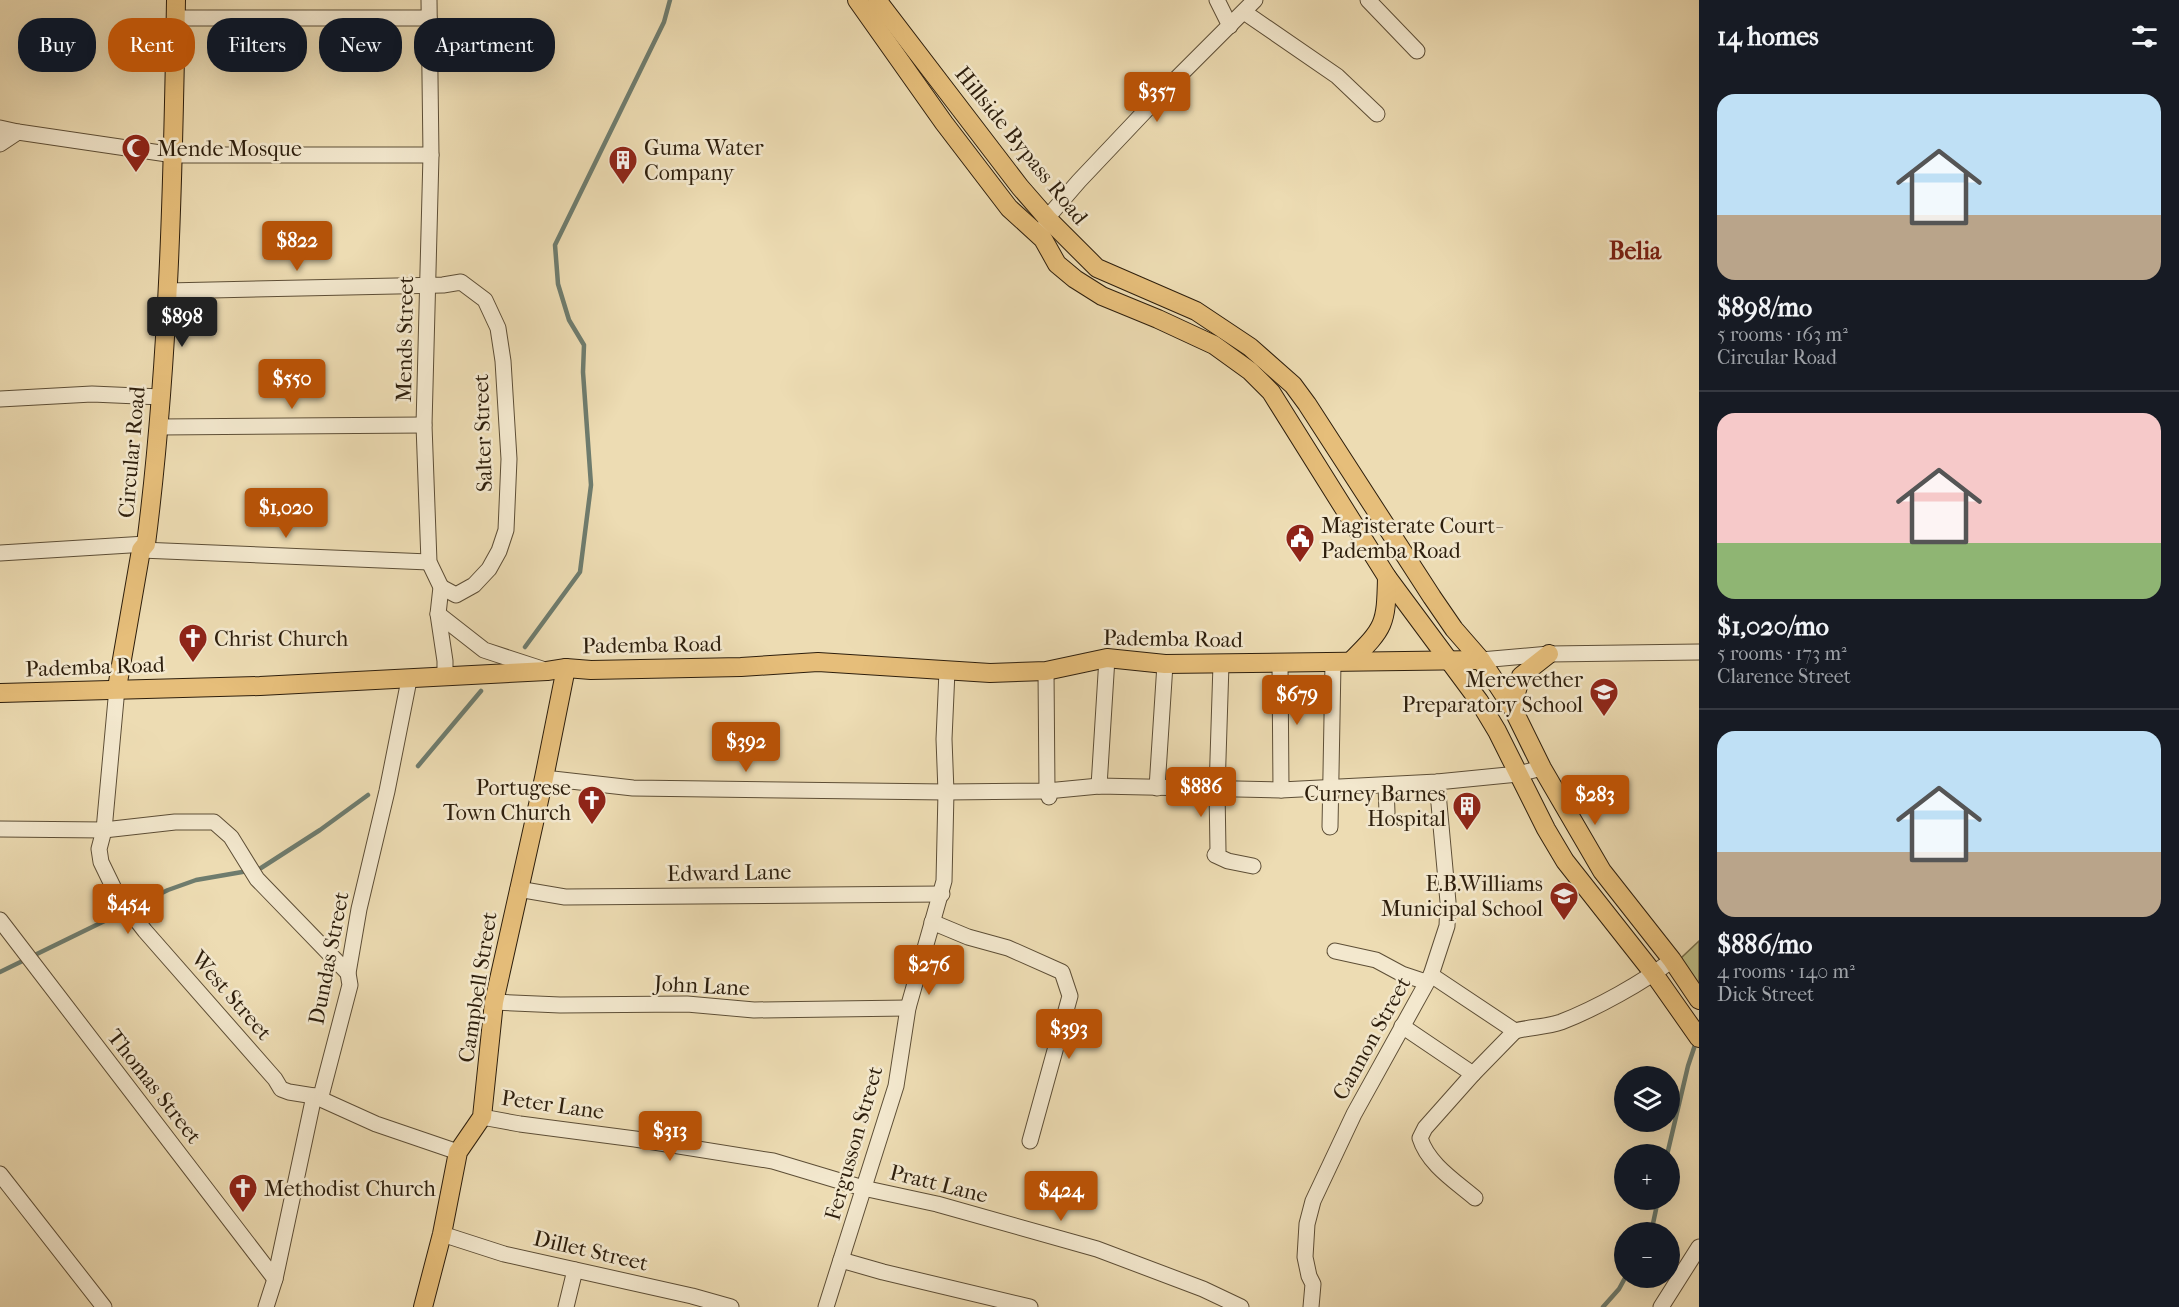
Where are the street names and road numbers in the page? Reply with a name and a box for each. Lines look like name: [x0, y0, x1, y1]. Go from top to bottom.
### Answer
street label: Hillside Bypass Road: [949, 61, 1094, 231]
street label: Mends Street: [391, 276, 419, 402]
street label: Salter Street: [468, 373, 498, 493]
street label: Circular Road: [113, 384, 151, 519]
street label: Pademba Road: [1103, 625, 1244, 653]
street label: Pademba Road: [582, 631, 723, 659]
street label: Pademba Road: [25, 652, 166, 682]
street label: Edward Lane: [667, 859, 792, 887]
street label: Dundas Street: [303, 889, 355, 1027]
street label: Campbell Street: [453, 910, 503, 1064]
street label: West Street: [185, 945, 277, 1046]
street label: John Lane: [651, 970, 751, 1001]
street label: Cannon Street: [1327, 972, 1417, 1105]
street label: Thomas Street: [102, 1024, 207, 1149]
street label: Fergusson Street: [820, 1063, 888, 1223]
street label: Peter Lane: [500, 1085, 606, 1125]
street label: Pratt Lane: [887, 1159, 991, 1209]
street label: Dillet Street: [531, 1225, 651, 1277]

